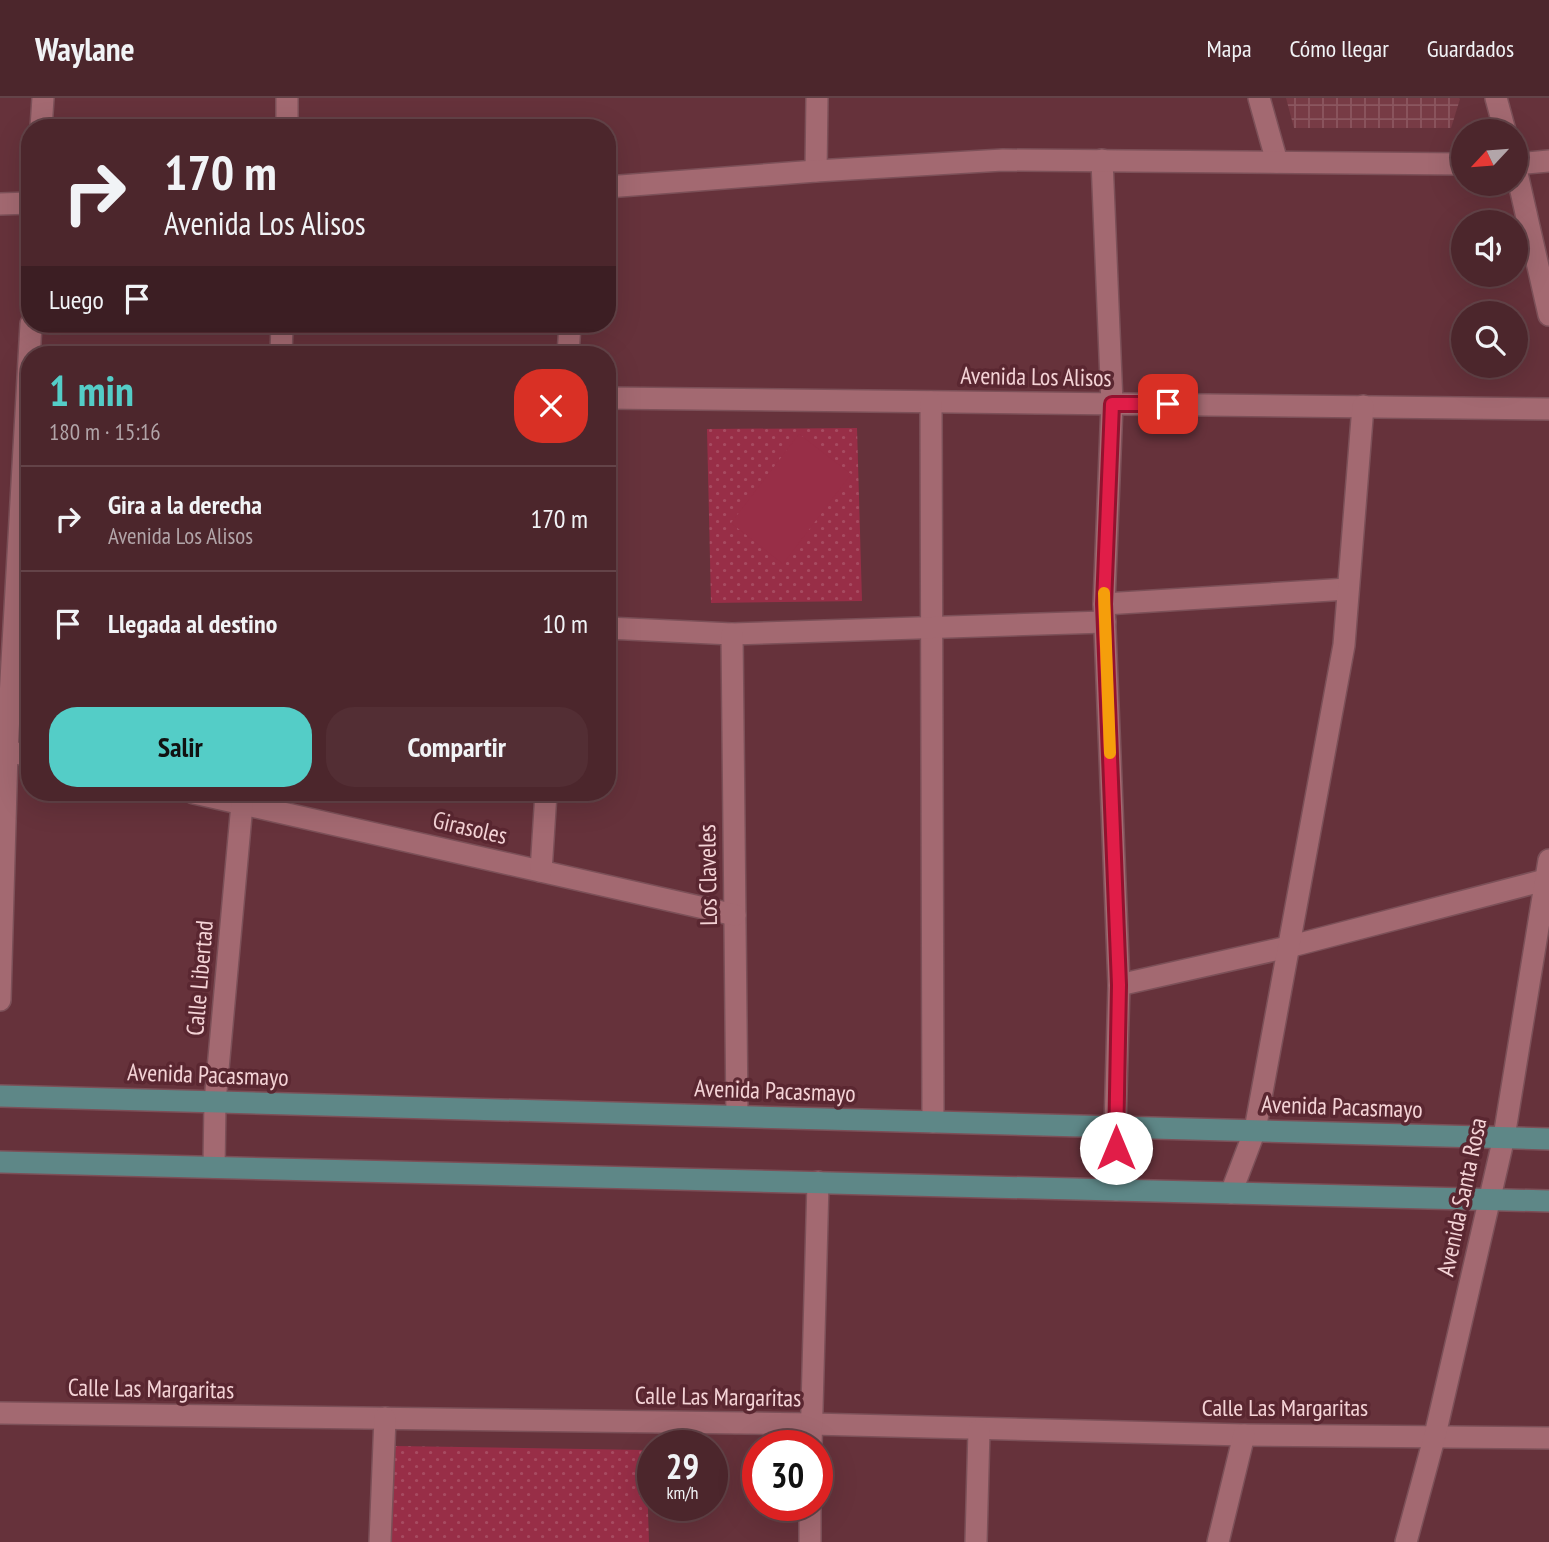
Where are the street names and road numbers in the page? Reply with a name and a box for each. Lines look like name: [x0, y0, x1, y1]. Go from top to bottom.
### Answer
street label: Avenida Los Alisos: [960, 360, 1112, 393]
street label: Girasoles: [430, 804, 510, 851]
street label: Los Claveles: [691, 824, 724, 926]
street label: Calle Libertad: [179, 919, 220, 1037]
street label: Avenida Pacasmayo: [127, 1056, 289, 1093]
street label: Avenida Pacasmayo: [694, 1072, 856, 1109]
street label: Avenida Pacasmayo: [1261, 1088, 1423, 1125]
street label: Avenida Santa Rosa: [1430, 1115, 1493, 1279]
street label: Calle Las Margaritas: [68, 1372, 234, 1405]
street label: Calle Las Margaritas: [635, 1380, 801, 1413]
street label: Calle Las Margaritas: [1202, 1392, 1368, 1423]

